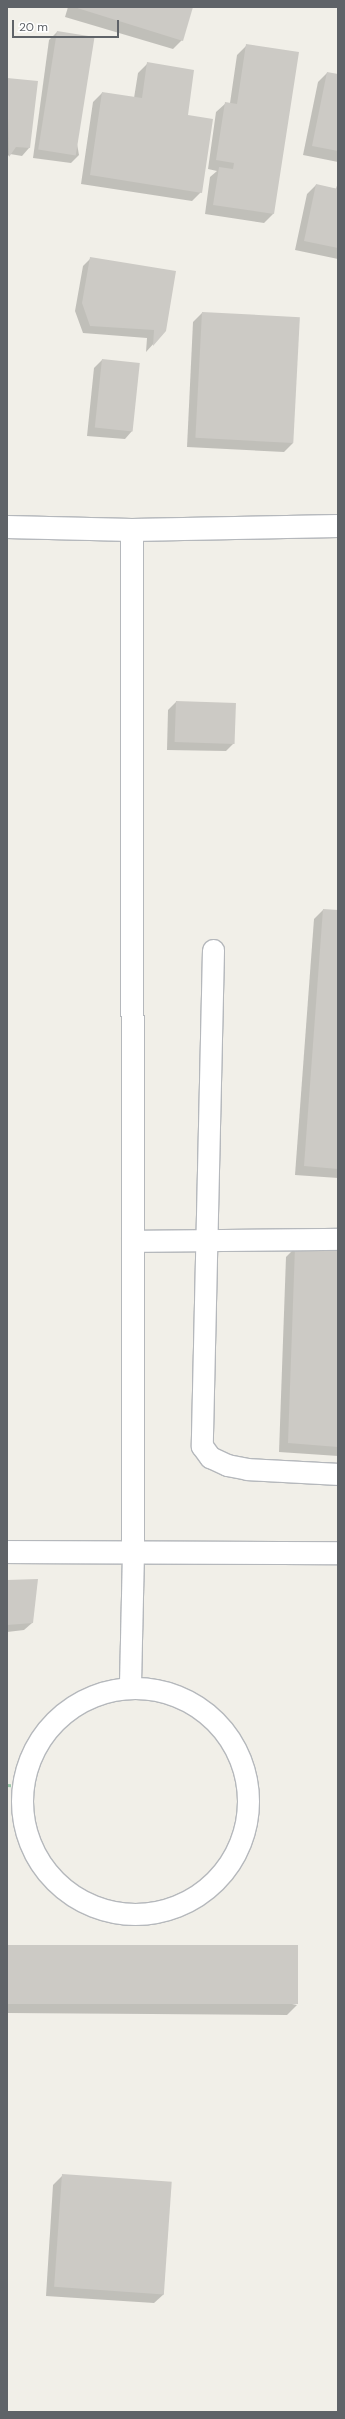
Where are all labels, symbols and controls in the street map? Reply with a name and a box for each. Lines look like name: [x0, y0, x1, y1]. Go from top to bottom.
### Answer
scale bar: [14, 12, 121, 38]
text: 20 m: [19, 19, 48, 35]

